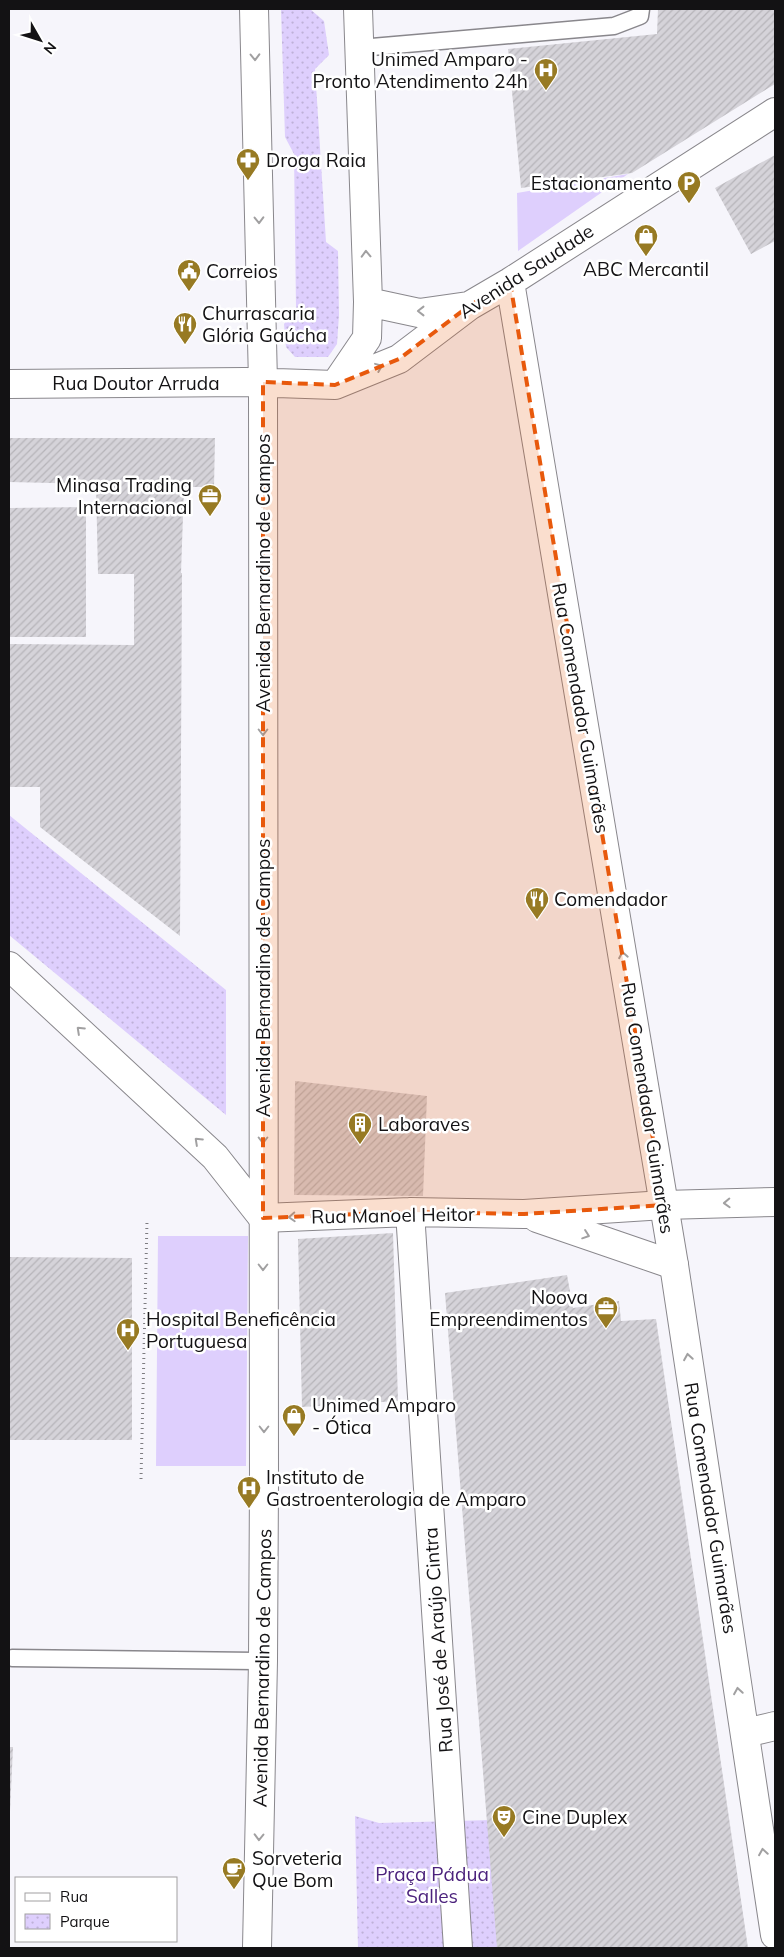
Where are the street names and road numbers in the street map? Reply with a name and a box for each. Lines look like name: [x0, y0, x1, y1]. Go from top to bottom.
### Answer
street label: Avenida Saudade: [454, 218, 598, 324]
street label: Rua Doutor Arruda: [52, 371, 220, 395]
street label: Avenida Bernardino de Campos: [251, 434, 275, 712]
street label: Rua Comendador Guimarães: [547, 581, 615, 835]
street label: Avenida Bernardino de Campos: [251, 839, 275, 1117]
street label: Rua Comendador Guimarães: [616, 981, 680, 1235]
street label: Rua Manoel Heitor: [311, 1202, 475, 1228]
street label: Rua Comendador Guimarães: [679, 1381, 743, 1635]
street label: Rua José de Araújo Cintra: [418, 1526, 458, 1754]
street label: Avenida Bernardino de Campos: [248, 1528, 276, 1808]

